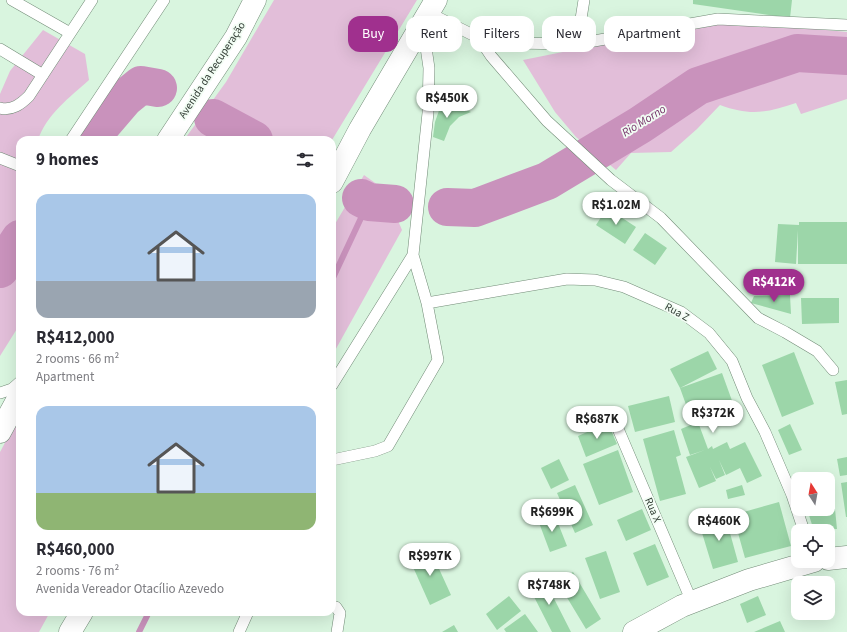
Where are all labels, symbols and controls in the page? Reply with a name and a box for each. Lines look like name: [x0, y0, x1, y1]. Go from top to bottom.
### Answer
chip: Buy: [348, 16, 398, 52]
chip: Rent: [406, 16, 462, 52]
chip: Filters: [470, 16, 534, 52]
chip: New: [542, 16, 596, 52]
chip: Apartment: [604, 16, 695, 52]
street label: Avenida da Recuperação: [175, 19, 249, 121]
pin: R$450K: [414, 85, 480, 119]
text: R$450K: [425, 89, 469, 107]
water label: Rio Morno: [619, 101, 669, 141]
text: 9 homes: [36, 148, 98, 172]
icon: filters: [294, 149, 316, 171]
pin: R$1.02M: [579, 192, 653, 226]
text: R$1.02M: [591, 196, 641, 214]
icon: home: [140, 220, 212, 292]
pin: R$412K: [741, 269, 807, 303]
text: R$412K: [752, 273, 796, 291]
street label: Rua Z: [662, 299, 692, 325]
text: R$412,000: [36, 326, 114, 350]
text: 2 rooms · 66 m²: [36, 350, 119, 368]
text: Apartment: [36, 368, 94, 386]
pin: R$372K: [680, 400, 746, 434]
text: R$372K: [691, 404, 735, 422]
pin: R$687K: [564, 406, 630, 440]
text: R$687K: [575, 410, 619, 428]
icon: home: [140, 432, 212, 504]
north arrow: [791, 472, 835, 516]
map controls: [791, 472, 835, 620]
street label: Rua X: [641, 495, 665, 525]
pin: R$699K: [519, 499, 585, 533]
text: R$699K: [530, 503, 574, 521]
pin: R$460K: [686, 508, 752, 542]
text: R$460K: [697, 512, 741, 530]
button: locate: [791, 524, 835, 568]
text: R$460,000: [36, 538, 114, 562]
pin: R$997K: [397, 543, 463, 577]
text: R$997K: [408, 547, 452, 565]
text: 2 rooms · 76 m²: [36, 562, 119, 580]
pin: R$748K: [516, 572, 582, 606]
text: R$748K: [527, 576, 571, 594]
button: layers: [791, 576, 835, 620]
text: Avenida Vereador Otacílio Azevedo: [36, 580, 224, 598]

